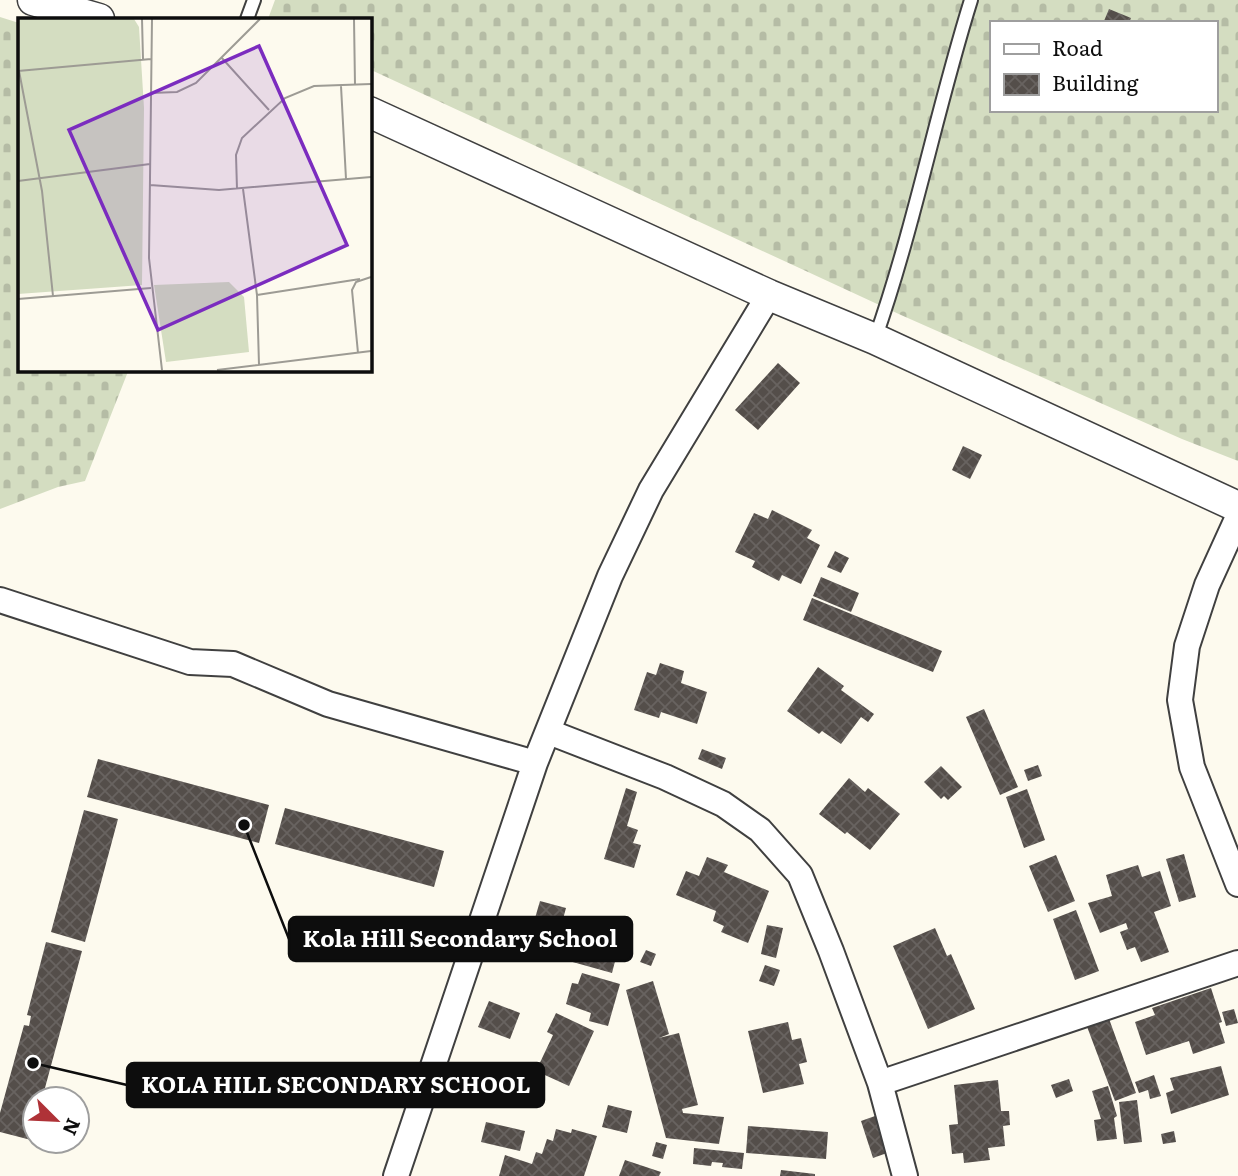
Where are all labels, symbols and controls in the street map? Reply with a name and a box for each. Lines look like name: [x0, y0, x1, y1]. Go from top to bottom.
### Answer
inset map: [18, 18, 371, 371]
legend: [990, 21, 1217, 112]
text: Road: [1052, 31, 1103, 62]
text: Building: [1052, 66, 1139, 97]
callout: Kola Hill Secondary School: [289, 917, 632, 961]
text: Kola Hill Secondary School: [302, 920, 618, 954]
callout: KOLA HILL SECONDARY SCHOOL: [127, 1063, 544, 1107]
text: KOLA HILL SECONDARY SCHOOL: [141, 1066, 531, 1100]
north arrow: [21, 1085, 91, 1155]
text: N: [56, 1114, 88, 1140]

